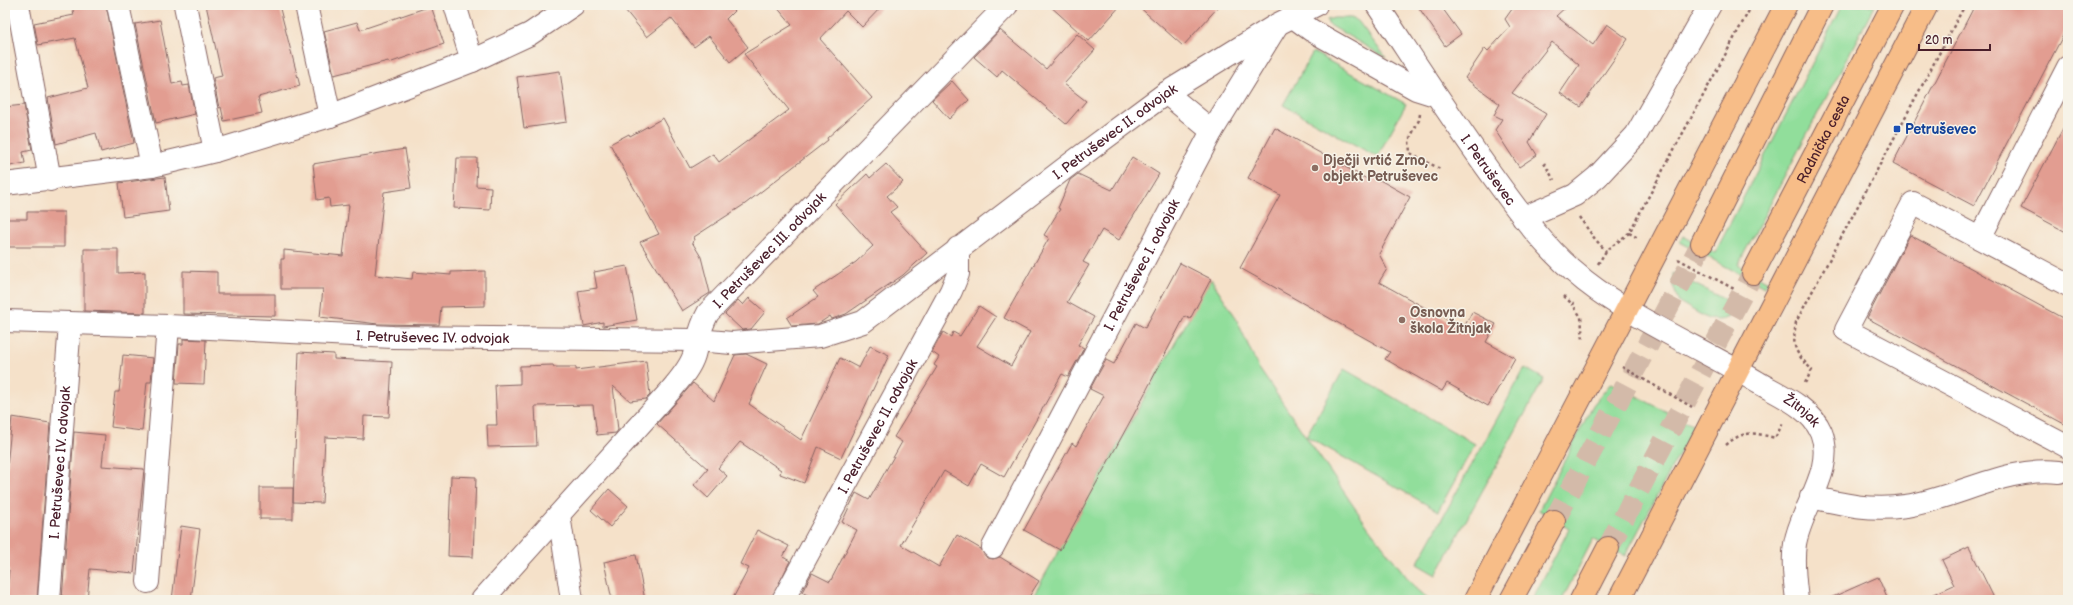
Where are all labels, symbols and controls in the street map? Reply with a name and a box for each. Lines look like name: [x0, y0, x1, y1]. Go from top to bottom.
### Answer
scale bar: [1919, 26, 1990, 52]
text: 20 m: [1925, 33, 1952, 48]
street label: I. Petruševec II. odvojak: [1050, 80, 1181, 183]
street label: Radnička cesta: [1793, 92, 1854, 187]
place label: Petruševec: [1905, 121, 1977, 138]
marker: Petruševec: [1892, 124, 1902, 134]
street label: I. Petruševec: [1457, 131, 1519, 209]
place label: Dječji vrtić Zrno, objekt Petruševec: [1323, 152, 1439, 185]
marker: Dječji vrtić Zrno, objekt Petruševec: [1310, 163, 1320, 173]
street label: I. Petruševec III. odvojak: [710, 189, 830, 312]
street label: I. Petruševec I. odvojak: [1101, 196, 1184, 334]
place label: Osnovna škola Žitnjak: [1410, 304, 1491, 337]
marker: Osnovna škola Žitnjak: [1397, 315, 1407, 325]
street label: I. Petruševec IV. odvojak: [356, 327, 509, 347]
street label: I. Petruševec II. odvojak: [835, 356, 921, 496]
street label: I. Petruševec IV. odvojak: [46, 385, 74, 539]
street label: Žitnjak: [1780, 389, 1824, 430]

